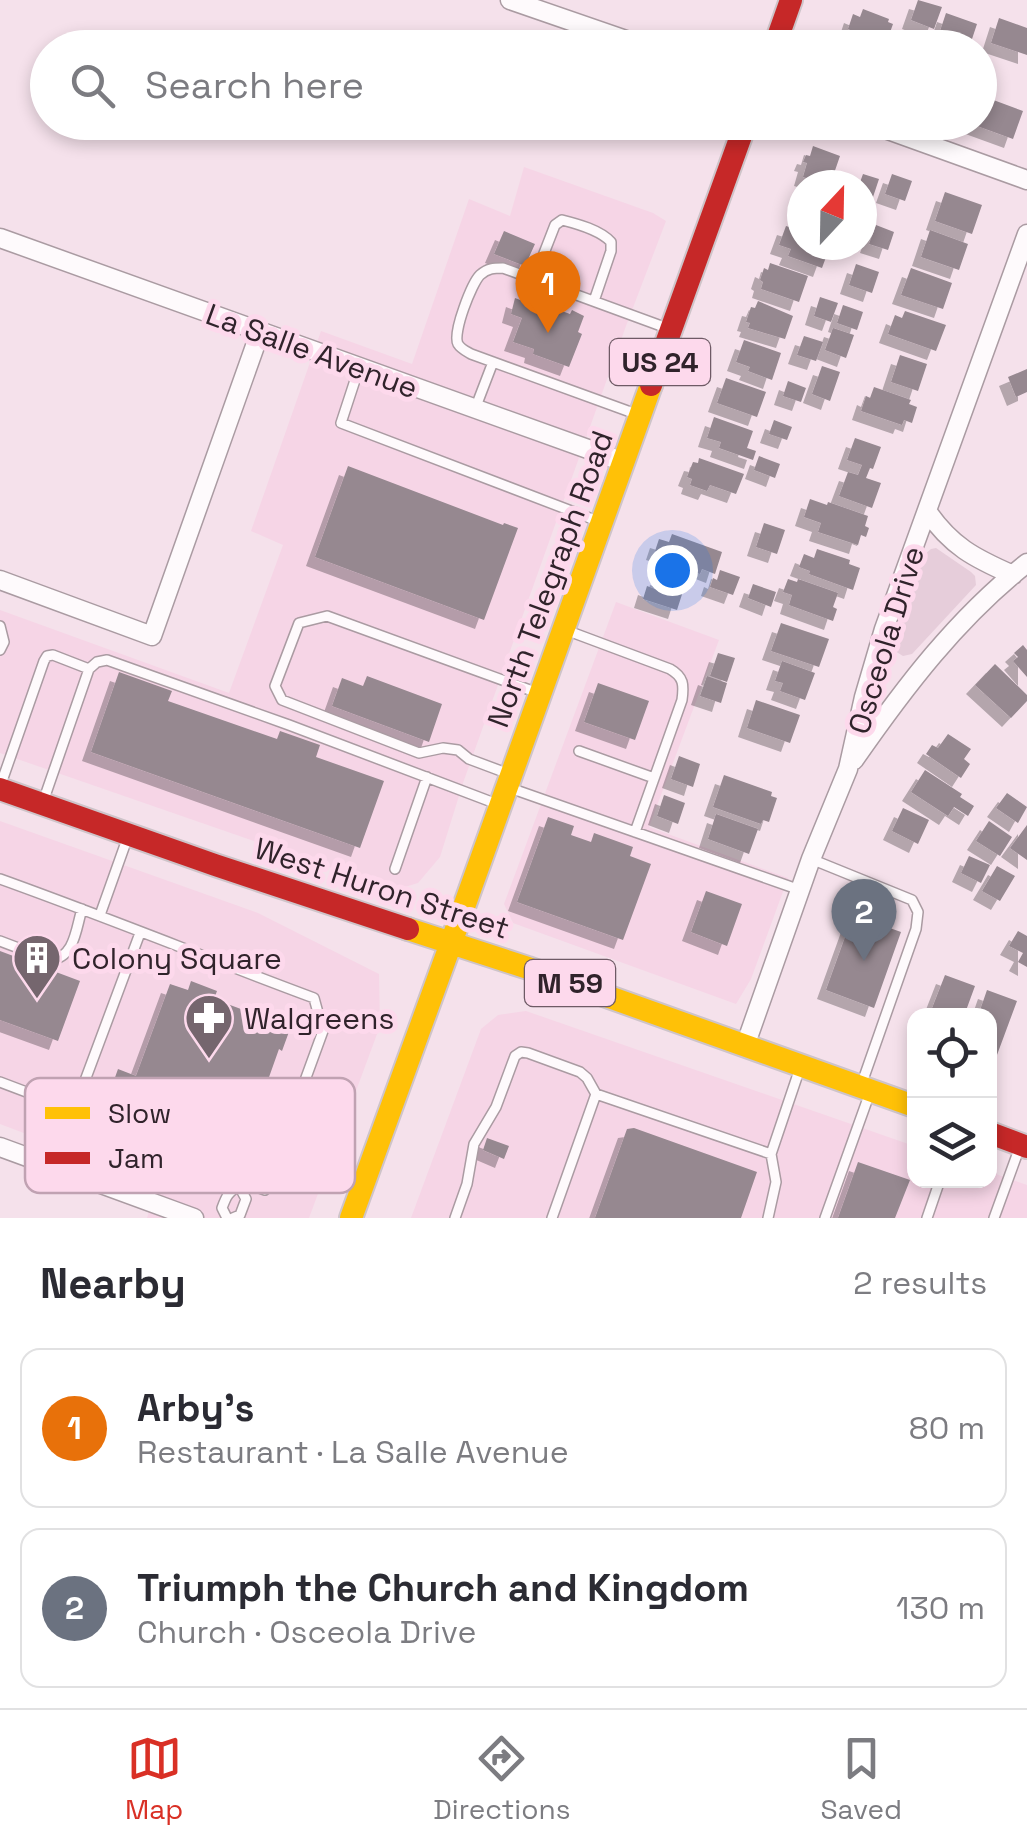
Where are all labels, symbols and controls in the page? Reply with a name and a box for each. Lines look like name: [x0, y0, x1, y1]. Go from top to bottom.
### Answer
search box: [30, 30, 997, 140]
icon: search: [65, 58, 120, 113]
text: Search here: [145, 61, 364, 109]
north arrow: [787, 170, 877, 260]
pin: 1: [516, 250, 580, 333]
street label: La Salle Avenue: [201, 295, 423, 407]
road number: US 24: [610, 339, 710, 385]
street label: North Telegraph Road: [478, 425, 622, 733]
street label: Osceola Drive: [839, 541, 933, 739]
your location: [647, 545, 698, 596]
street label: West Huron Street: [250, 828, 514, 948]
pin: 2: [832, 878, 896, 961]
building icon: Colony Square: [11, 932, 63, 1000]
place label: Colony Square: [72, 939, 282, 978]
road number: M 59: [525, 960, 615, 1006]
pharmacy icon: Walgreens: [183, 992, 235, 1060]
place label: Walgreens: [244, 999, 394, 1038]
map controls: [907, 1008, 997, 1188]
button: locate: [907, 1008, 997, 1098]
legend: [25, 1078, 355, 1193]
text: Slow: [108, 1095, 171, 1131]
button: layers: [907, 1098, 997, 1188]
text: Jam: [108, 1140, 164, 1176]
text: Nearby: [40, 1257, 186, 1310]
text: 2 results: [853, 1263, 987, 1303]
text: Arby's: [137, 1384, 255, 1432]
text: 1: [67, 1408, 82, 1448]
text: 80 m: [909, 1408, 985, 1448]
text: Restaurant · La Salle Avenue: [137, 1432, 569, 1472]
text: Triumph the Church and Kingdom: [137, 1564, 749, 1612]
text: 2: [65, 1588, 84, 1628]
text: 130 m: [896, 1588, 985, 1628]
text: Church · Osceola Drive: [137, 1612, 476, 1652]
tab: Map: [125, 1731, 183, 1827]
tab: Directions: [433, 1731, 570, 1827]
tab: Saved: [820, 1731, 902, 1827]

